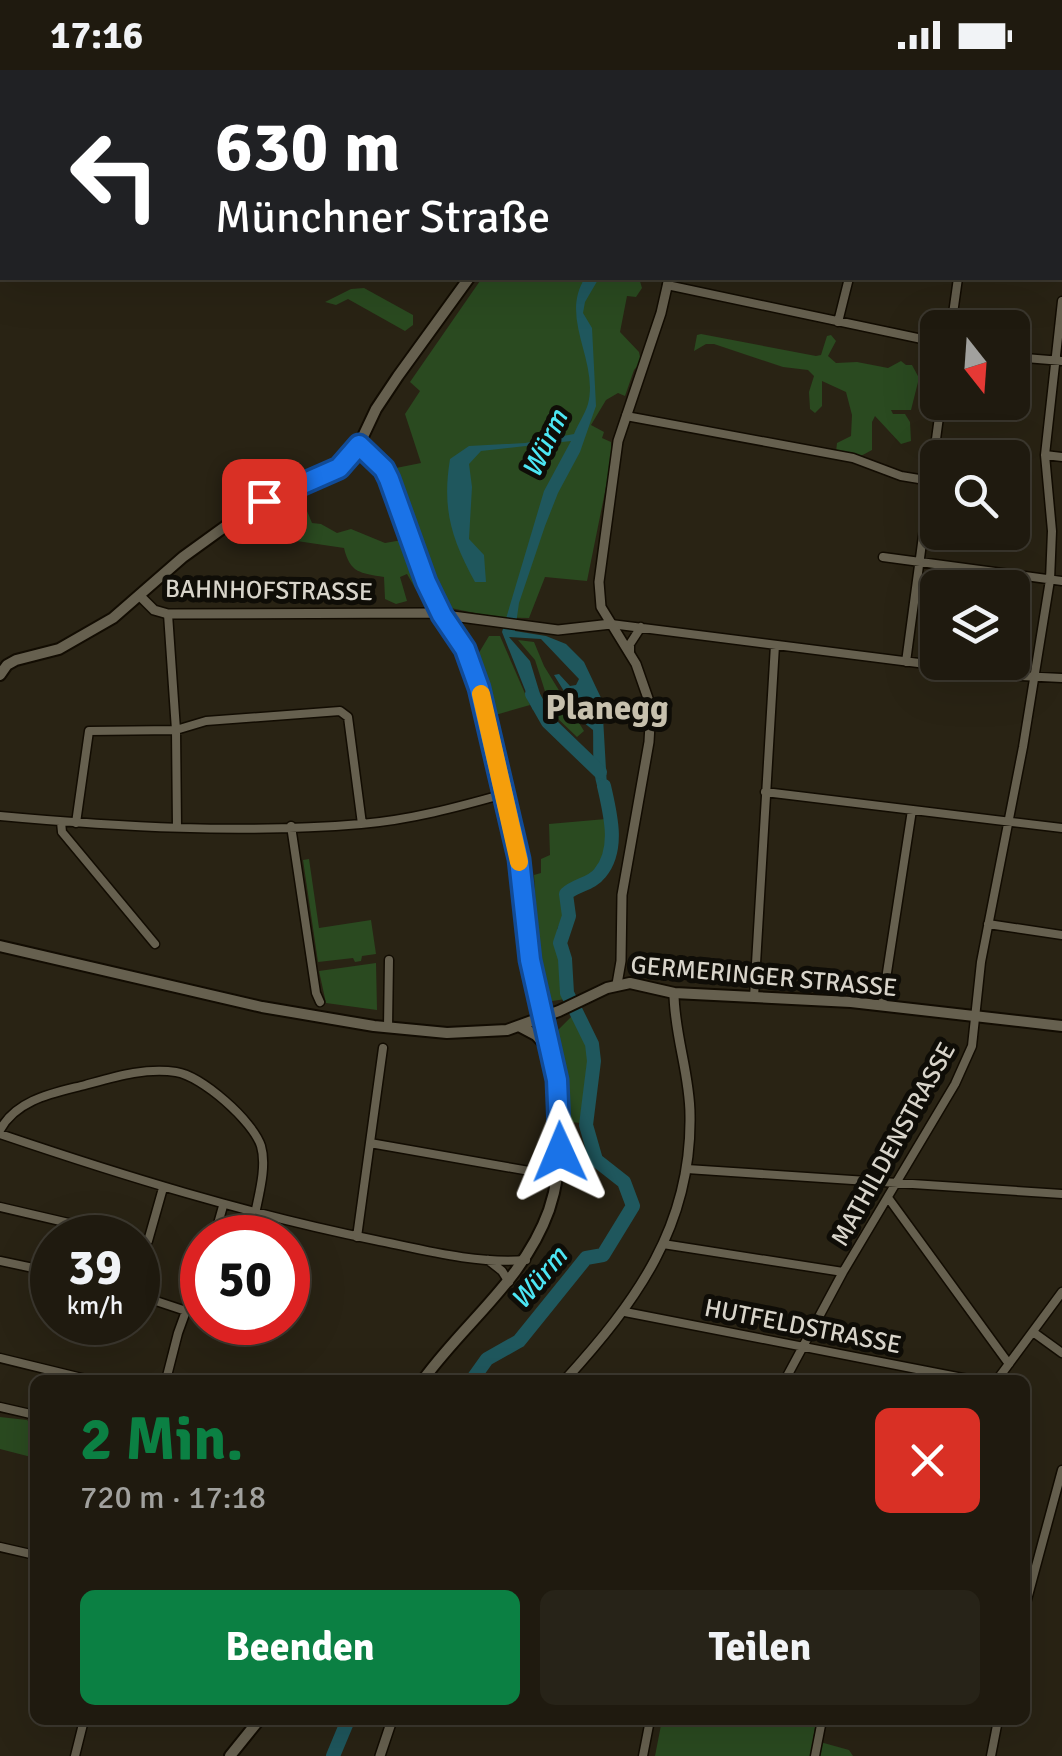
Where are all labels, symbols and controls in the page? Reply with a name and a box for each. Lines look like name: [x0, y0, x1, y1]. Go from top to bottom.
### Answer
text: 17:16: [50, 12, 143, 59]
text: 630 m: [215, 104, 400, 190]
icon: left: [50, 110, 180, 240]
text: Münchner Straße: [215, 190, 550, 245]
north arrow: [920, 310, 1030, 420]
map controls: [920, 310, 1030, 680]
water label: Würm: [515, 404, 576, 483]
button: search: [920, 440, 1030, 550]
pin: [222, 459, 307, 544]
icon: arrive: [237, 474, 292, 529]
button: layers: [920, 570, 1030, 680]
street label: BAHNHOFSTRASSE: [165, 573, 373, 607]
district label: Planegg: [545, 686, 669, 729]
street label: GERMERINGER STRASSE: [629, 949, 899, 1003]
street label: MATHILDENSTRASSE: [824, 1037, 962, 1251]
position arrow: [508, 1100, 612, 1204]
speed limit sign: 50: [180, 1215, 310, 1345]
text: 39: [68, 1237, 122, 1299]
water label: Würm: [503, 1239, 575, 1316]
text: km/h: [67, 1290, 123, 1321]
street label: HUTFELDSTRASSE: [702, 1292, 904, 1360]
text: 2 Min.: [80, 1403, 244, 1477]
button: close: [875, 1408, 980, 1513]
text: 720 m · 17:18: [80, 1478, 266, 1517]
button: Beenden: [80, 1590, 520, 1705]
button: Teilen: [540, 1590, 980, 1705]

